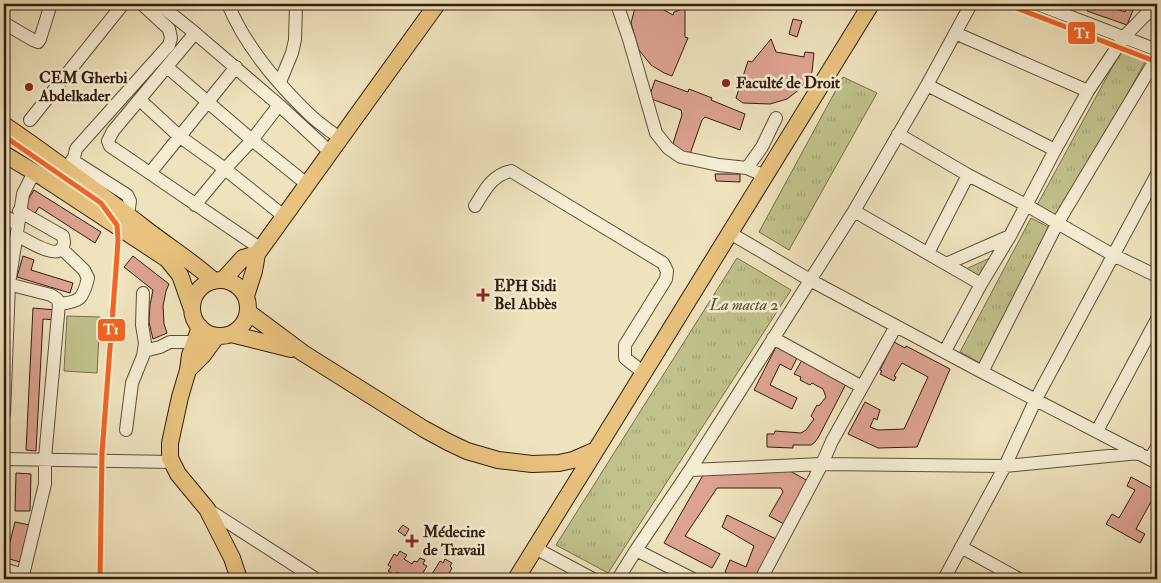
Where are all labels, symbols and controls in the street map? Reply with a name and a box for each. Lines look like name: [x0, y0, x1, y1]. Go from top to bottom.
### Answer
line badge: T1: [1067, 21, 1096, 45]
text: T1: [1073, 25, 1090, 42]
place label: CEM Gherbi Abdelkader: [38, 68, 128, 106]
place label: Faculté de Droit: [736, 73, 841, 93]
marker: Faculté de Droit: [720, 77, 732, 89]
marker: CEM Gherbi Abdelkader: [23, 81, 35, 93]
place label: EPH Sidi Bel Abbès: [494, 276, 557, 314]
marker: EPH Sidi Bel Abbès: [476, 288, 490, 302]
park label: La macta 2: [709, 295, 778, 315]
line badge: T1: [97, 318, 126, 342]
text: T1: [102, 321, 119, 338]
place label: Médecine de Travail: [422, 522, 486, 560]
marker: Médecine de Travail: [405, 534, 419, 548]

